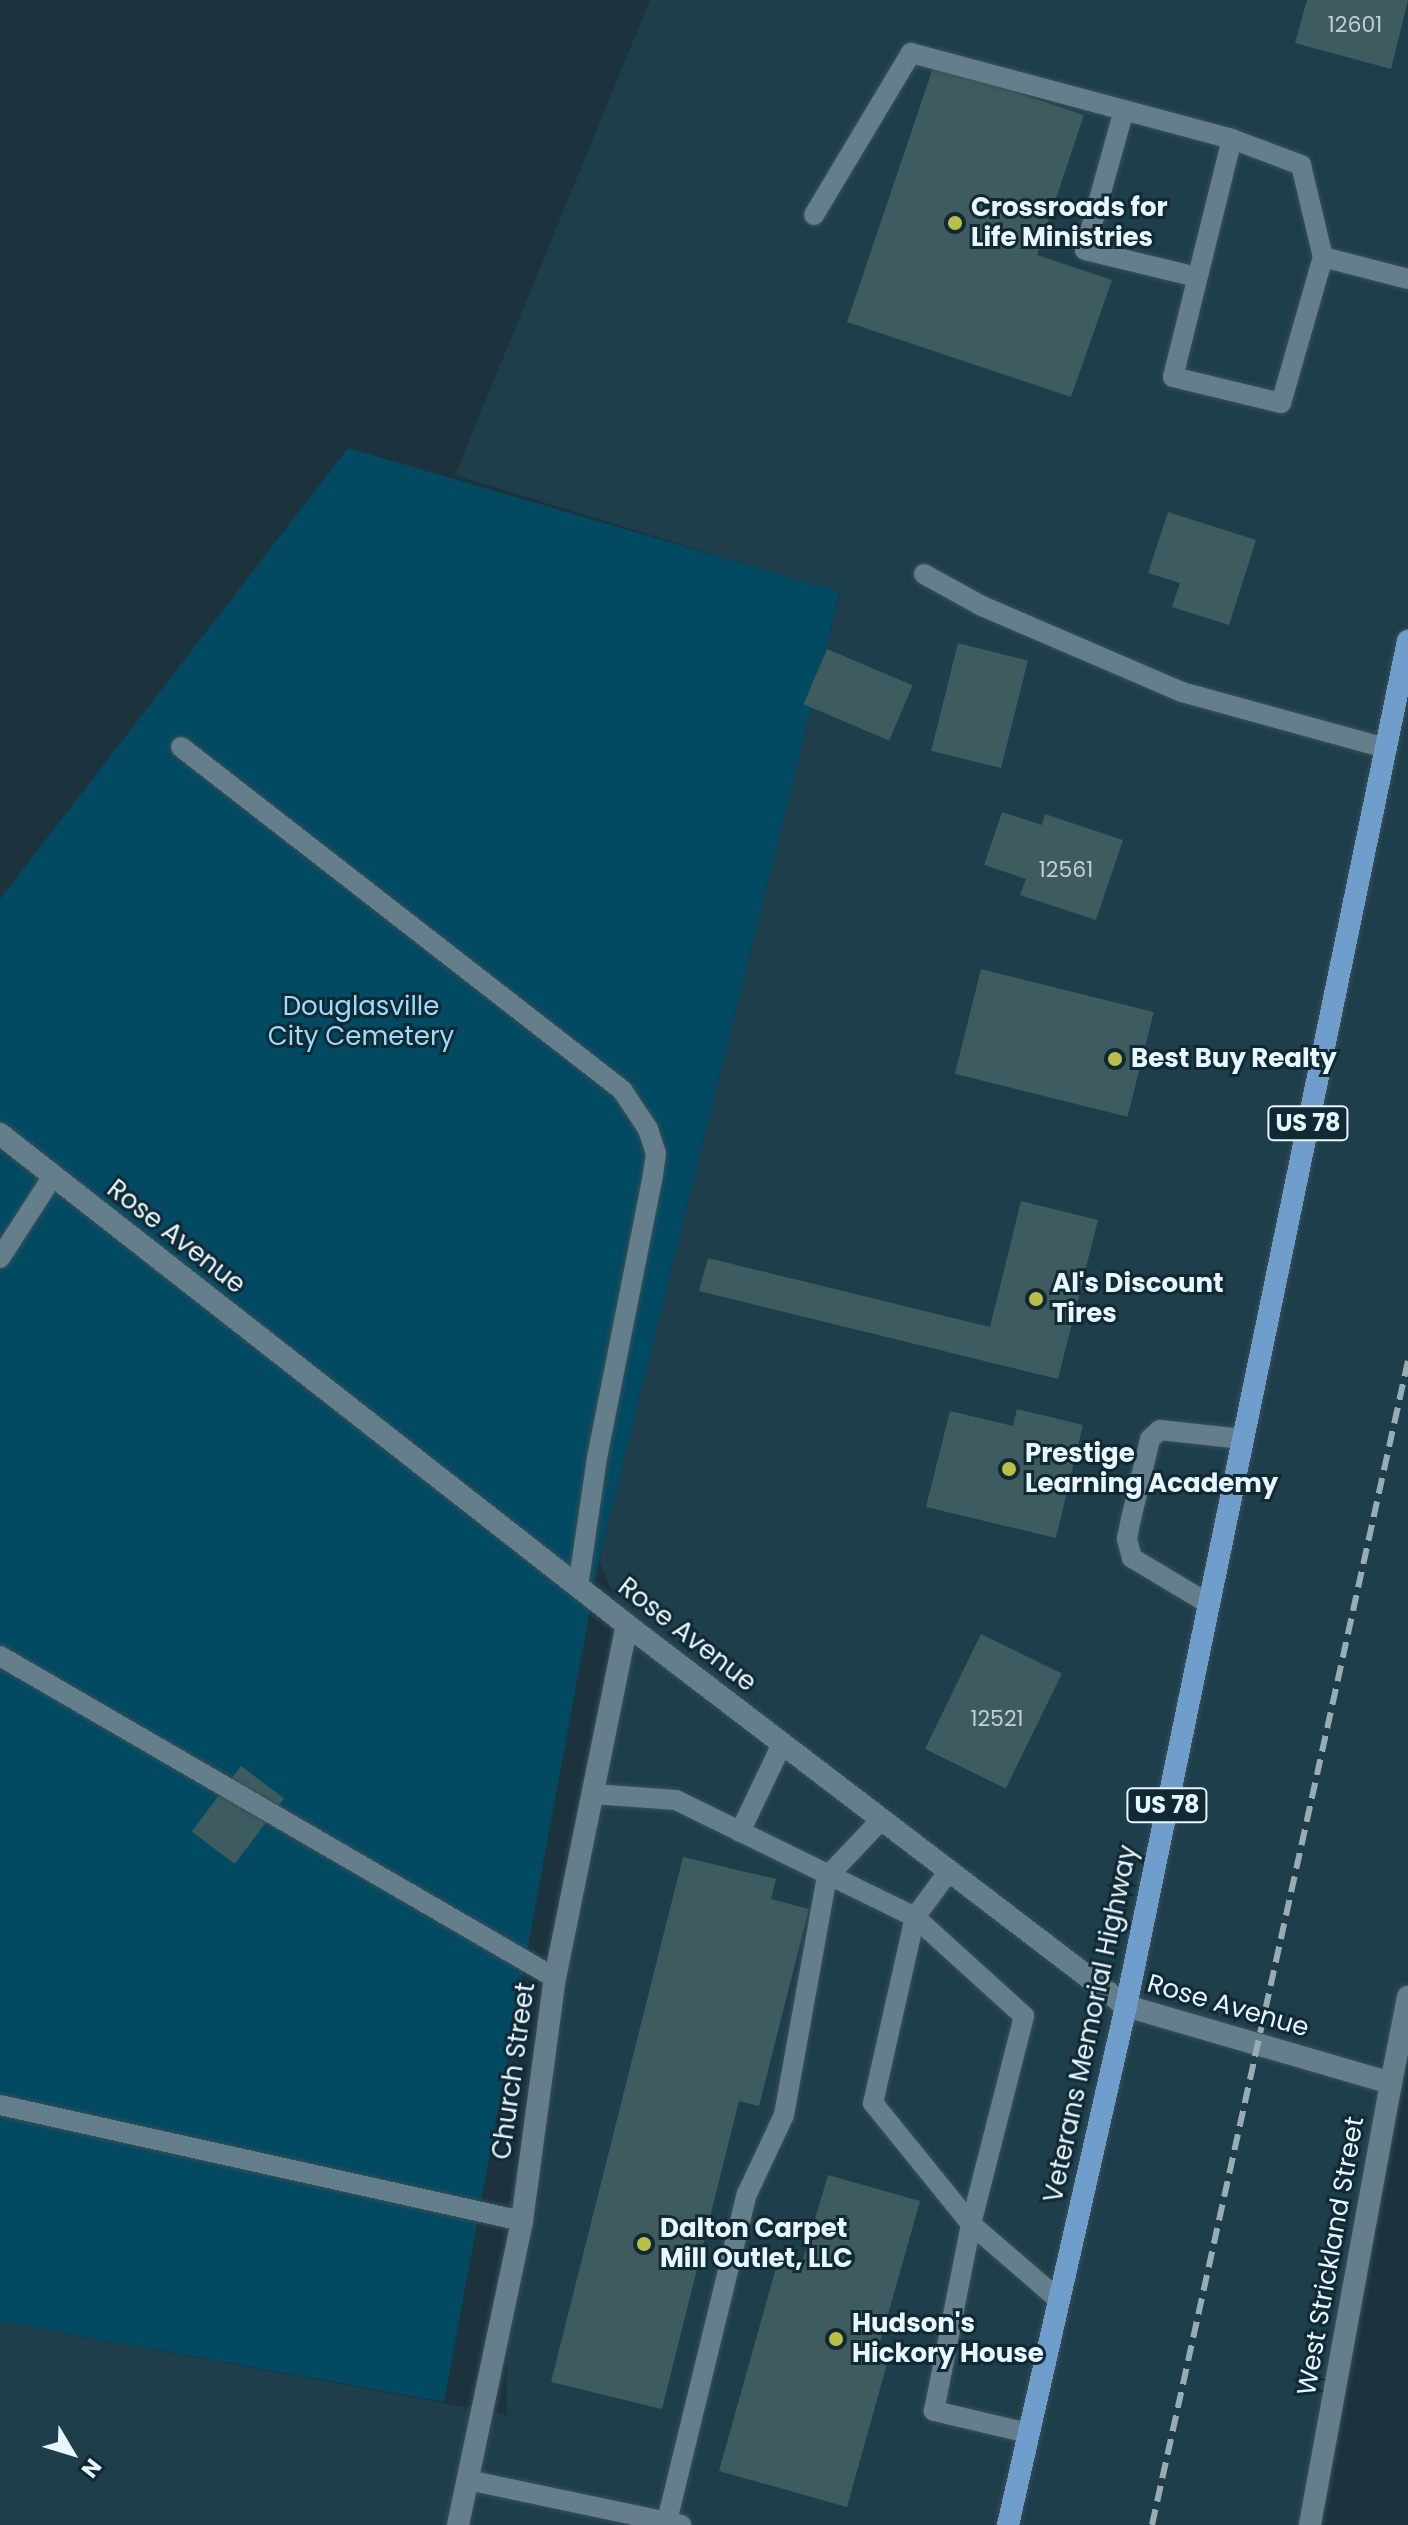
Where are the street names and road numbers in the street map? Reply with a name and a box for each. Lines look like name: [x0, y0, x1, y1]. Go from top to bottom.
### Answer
road number: US 78: [1266, 1103, 1350, 1143]
street label: Rose Avenue: [101, 1173, 251, 1301]
street label: Rose Avenue: [612, 1571, 762, 1699]
road number: US 78: [1125, 1785, 1209, 1825]
street label: Veterans Memorial Highway: [1038, 1842, 1144, 2206]
street label: Rose Avenue: [1144, 1968, 1312, 2044]
street label: Church Street: [486, 1980, 542, 2162]
street label: West Strickland Street: [1291, 2114, 1371, 2398]

